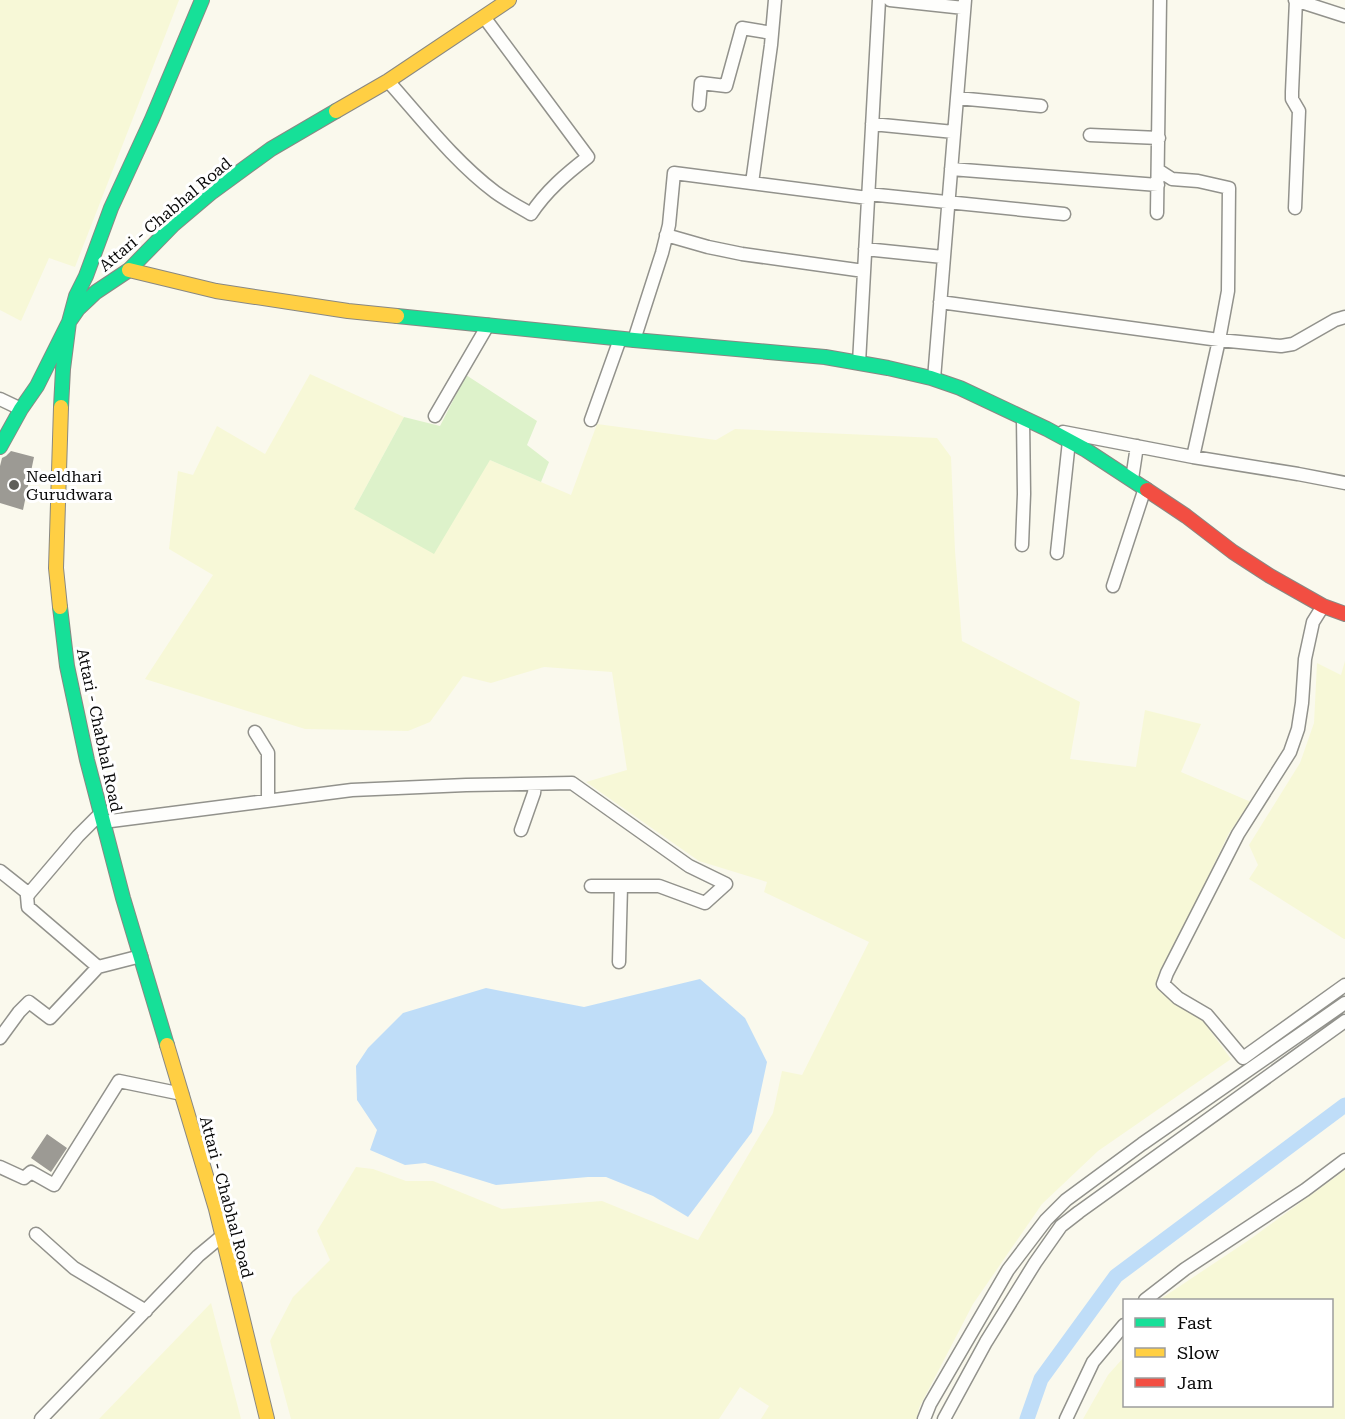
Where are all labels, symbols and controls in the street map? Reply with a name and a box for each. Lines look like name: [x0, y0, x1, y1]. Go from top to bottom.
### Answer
street label: Attari - Chabhal Road: [95, 154, 235, 275]
place label: Neeldhari Gurudwara: [26, 467, 113, 504]
marker: Neeldhari Gurudwara: [7, 478, 21, 492]
street label: Attari - Chabhal Road: [73, 647, 126, 814]
street label: Attari - Chabhal Road: [196, 1114, 257, 1280]
legend: [1123, 1299, 1333, 1407]
text: Fast: [1177, 1312, 1212, 1333]
text: Slow: [1177, 1342, 1219, 1363]
text: Jam: [1177, 1372, 1213, 1393]

